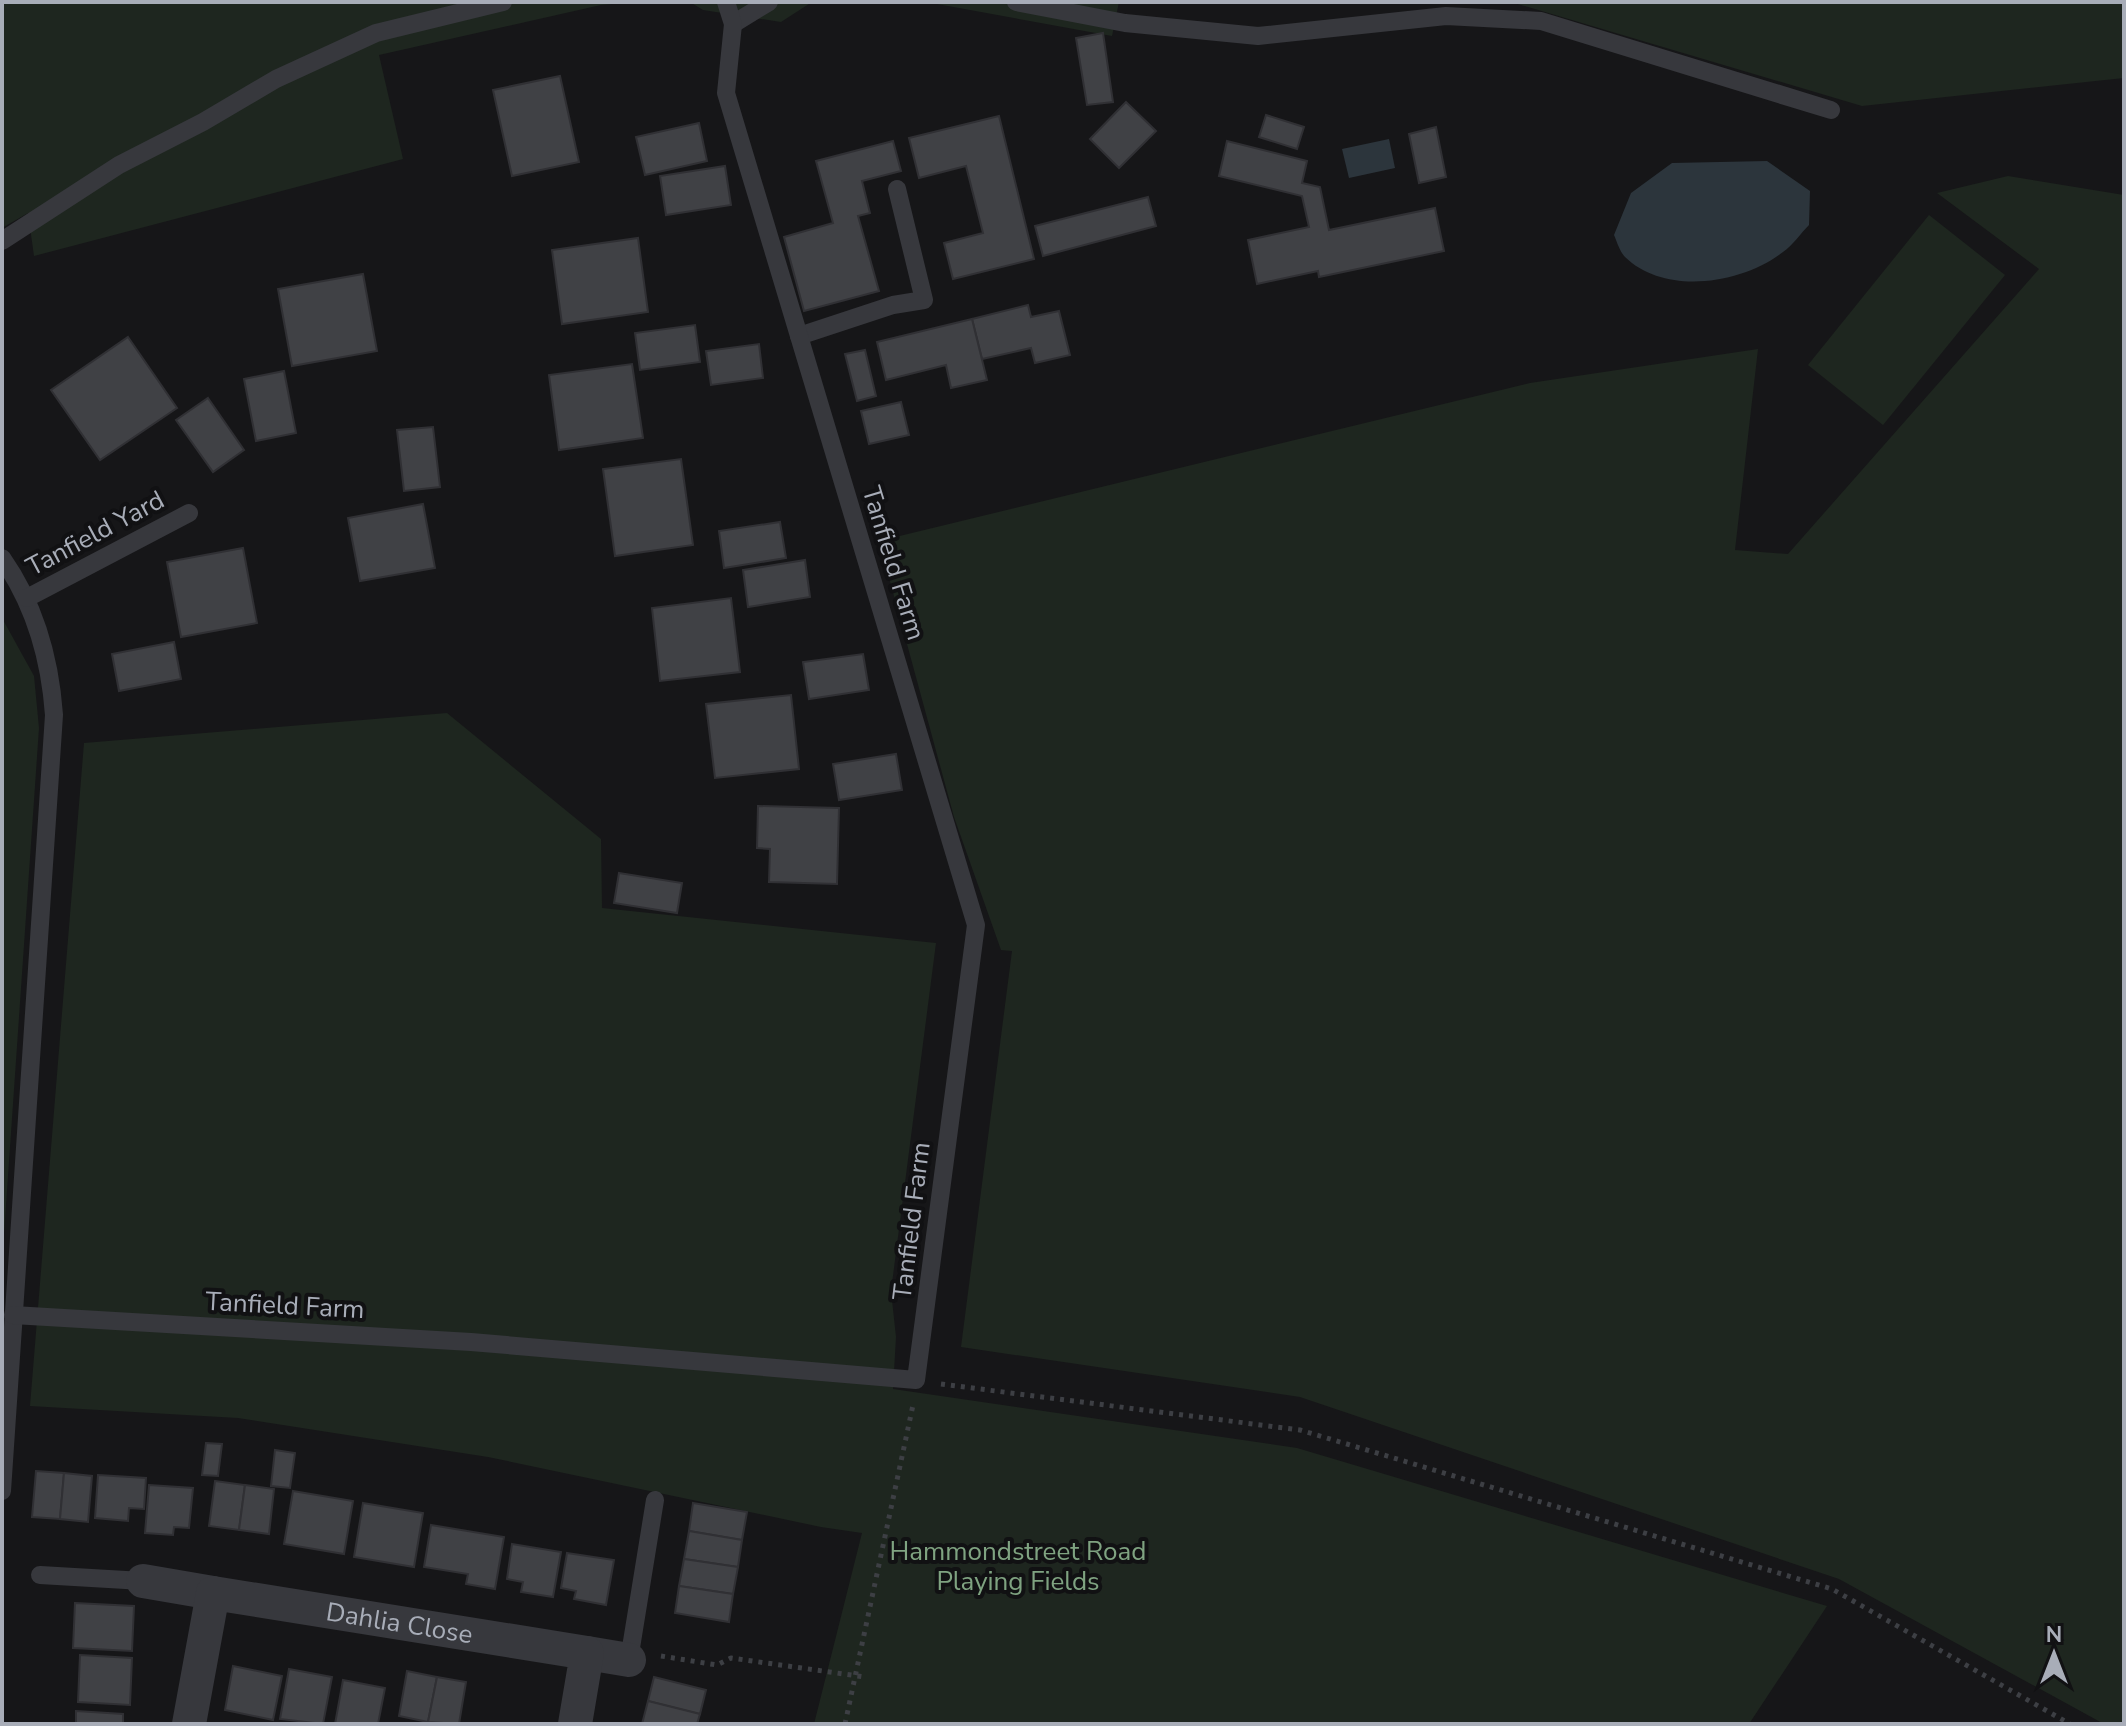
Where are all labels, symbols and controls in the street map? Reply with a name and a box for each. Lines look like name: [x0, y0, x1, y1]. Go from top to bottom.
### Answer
street label: Tanfield Yard: [20, 482, 170, 584]
street label: Tanfield Farm: [854, 482, 934, 644]
street label: Tanfield Farm: [884, 1140, 939, 1302]
street label: Tanfield Farm: [205, 1284, 365, 1327]
park label: Hammondstreet Road Playing Fields: [889, 1534, 1147, 1599]
street label: Dahlia Close: [324, 1594, 475, 1652]
north arrow: [2014, 1614, 2094, 1694]
text: N: [2046, 1620, 2062, 1650]

